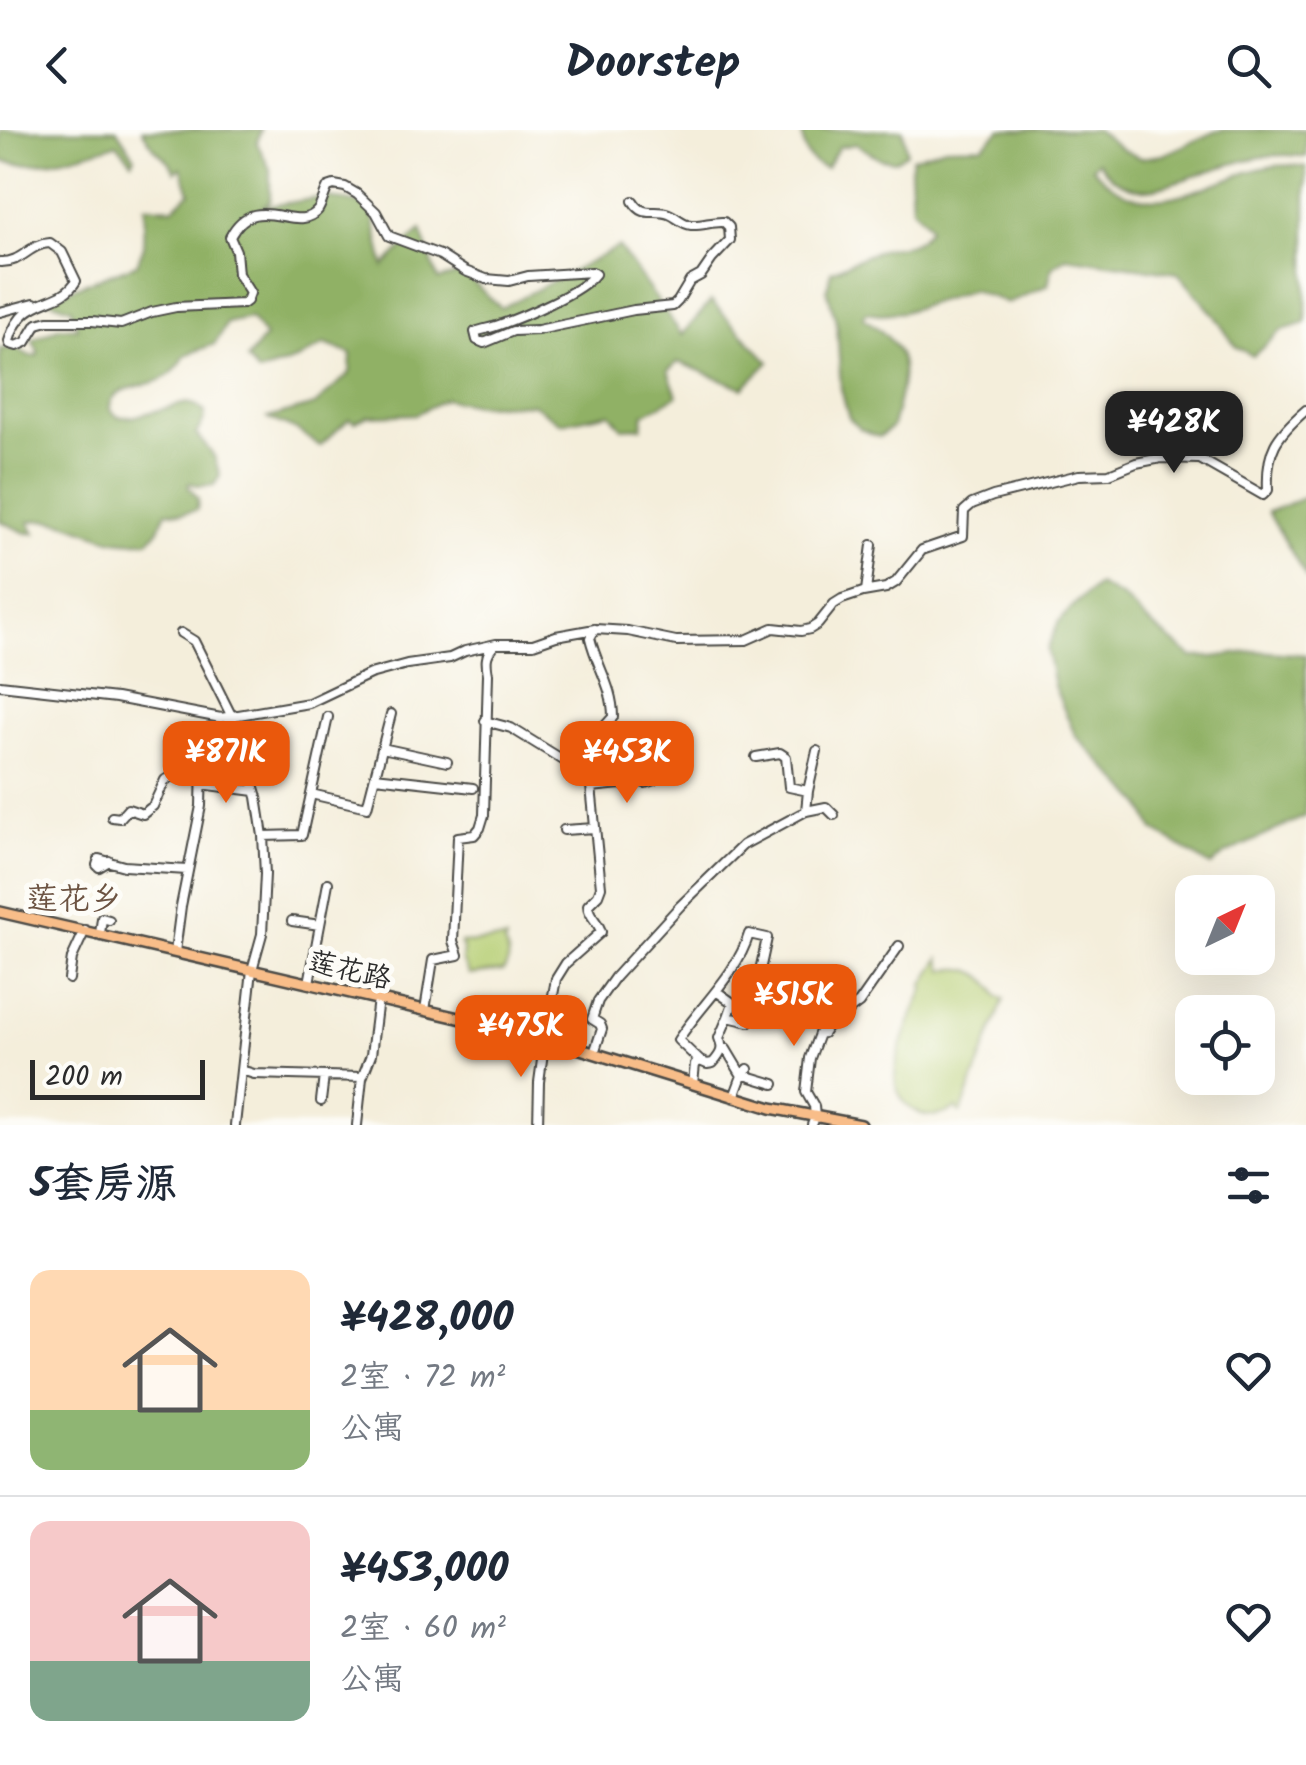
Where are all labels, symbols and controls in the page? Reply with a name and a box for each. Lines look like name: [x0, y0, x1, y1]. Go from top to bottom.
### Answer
text: Doorstep: [566, 29, 740, 101]
icon: back: [30, 38, 85, 93]
icon: search: [1221, 38, 1276, 93]
pin: ¥428K: [1104, 391, 1244, 476]
text: ¥428K: [1127, 398, 1221, 449]
pin: ¥871K: [156, 721, 296, 806]
pin: ¥453K: [557, 721, 697, 806]
text: ¥871K: [185, 728, 267, 779]
text: ¥453K: [582, 728, 672, 779]
district label: 莲花乡: [26, 875, 122, 926]
north arrow: [1175, 875, 1275, 975]
map controls: [1175, 875, 1275, 1095]
street label: 莲花路: [303, 940, 395, 1003]
pin: ¥515K: [724, 964, 864, 1049]
text: ¥515K: [754, 971, 835, 1022]
pin: ¥475K: [451, 995, 591, 1080]
button: locate: [1175, 995, 1275, 1095]
text: ¥475K: [477, 1002, 565, 1053]
scale bar: [30, 1055, 205, 1100]
text: 200 m: [45, 1055, 123, 1100]
text: 5套房源: [30, 1152, 177, 1219]
icon: filters: [1221, 1158, 1276, 1213]
text: ¥428,000: [340, 1286, 514, 1353]
icon: home: [110, 1310, 230, 1430]
icon: heart: [1221, 1343, 1276, 1398]
text: 2室 · 72 m²: [340, 1353, 505, 1404]
text: 公寓: [340, 1404, 404, 1455]
text: ¥453,000: [340, 1537, 509, 1604]
icon: home: [110, 1561, 230, 1681]
icon: heart: [1221, 1594, 1276, 1649]
text: 2室 · 60 m²: [340, 1604, 506, 1655]
text: 公寓: [340, 1655, 404, 1706]

